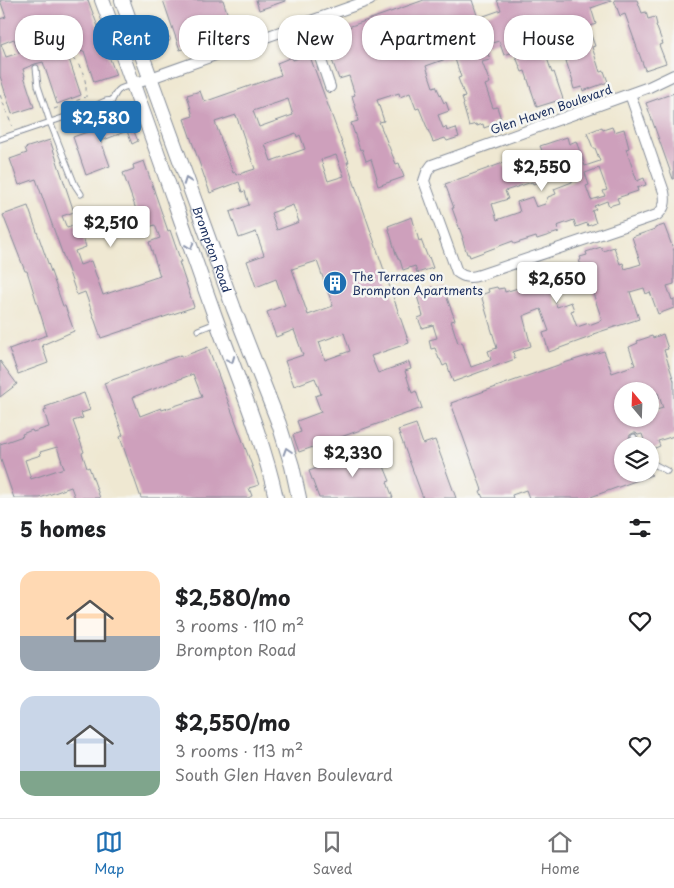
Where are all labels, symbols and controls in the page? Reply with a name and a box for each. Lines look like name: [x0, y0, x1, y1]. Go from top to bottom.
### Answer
chip: Buy: [15, 15, 83, 60]
chip: Rent: [93, 15, 169, 60]
chip: Filters: [179, 15, 268, 60]
chip: New: [278, 15, 352, 60]
chip: Apartment: [362, 15, 494, 60]
chip: House: [504, 15, 593, 60]
street label: Glen Haven Boulevard: [488, 80, 615, 138]
pin: $2,580: [60, 100, 142, 143]
text: $2,580: [72, 105, 130, 129]
pin: $2,550: [501, 150, 583, 192]
text: $2,550: [513, 154, 571, 178]
one-way arrow: [183, 177, 193, 185]
street label: Brompton Road: [188, 203, 236, 295]
pin: $2,510: [70, 206, 152, 248]
text: $2,510: [84, 210, 138, 234]
one-way arrow: [184, 241, 194, 250]
pin: $2,650: [516, 262, 598, 304]
text: $2,650: [528, 266, 586, 290]
place label: The Terraces on Brompton Apartments: [352, 267, 483, 299]
building icon: The Terraces on Brompton Apartments: [322, 270, 348, 296]
one-way arrow: [225, 355, 235, 363]
north arrow: [614, 382, 659, 428]
map controls: [614, 382, 659, 482]
pin: $2,330: [312, 436, 394, 478]
button: layers: [614, 437, 659, 482]
text: $2,330: [324, 440, 382, 464]
one-way arrow: [283, 447, 293, 455]
text: 5 homes: [20, 512, 106, 544]
icon: filters: [626, 514, 654, 542]
text: $2,580/mo: [175, 581, 290, 613]
icon: home: [60, 591, 120, 651]
icon: heart: [626, 607, 654, 635]
text: 3 rooms · 110 m²: [175, 613, 304, 637]
text: Brompton Road: [175, 637, 296, 661]
text: $2,550/mo: [175, 706, 290, 738]
icon: home: [60, 716, 120, 776]
icon: heart: [626, 732, 654, 760]
text: 3 rooms · 113 m²: [175, 738, 303, 762]
text: South Glen Haven Boulevard: [175, 762, 393, 786]
tab: Map: [94, 828, 124, 879]
tab: Saved: [313, 828, 352, 879]
tab: Home: [541, 828, 580, 879]

